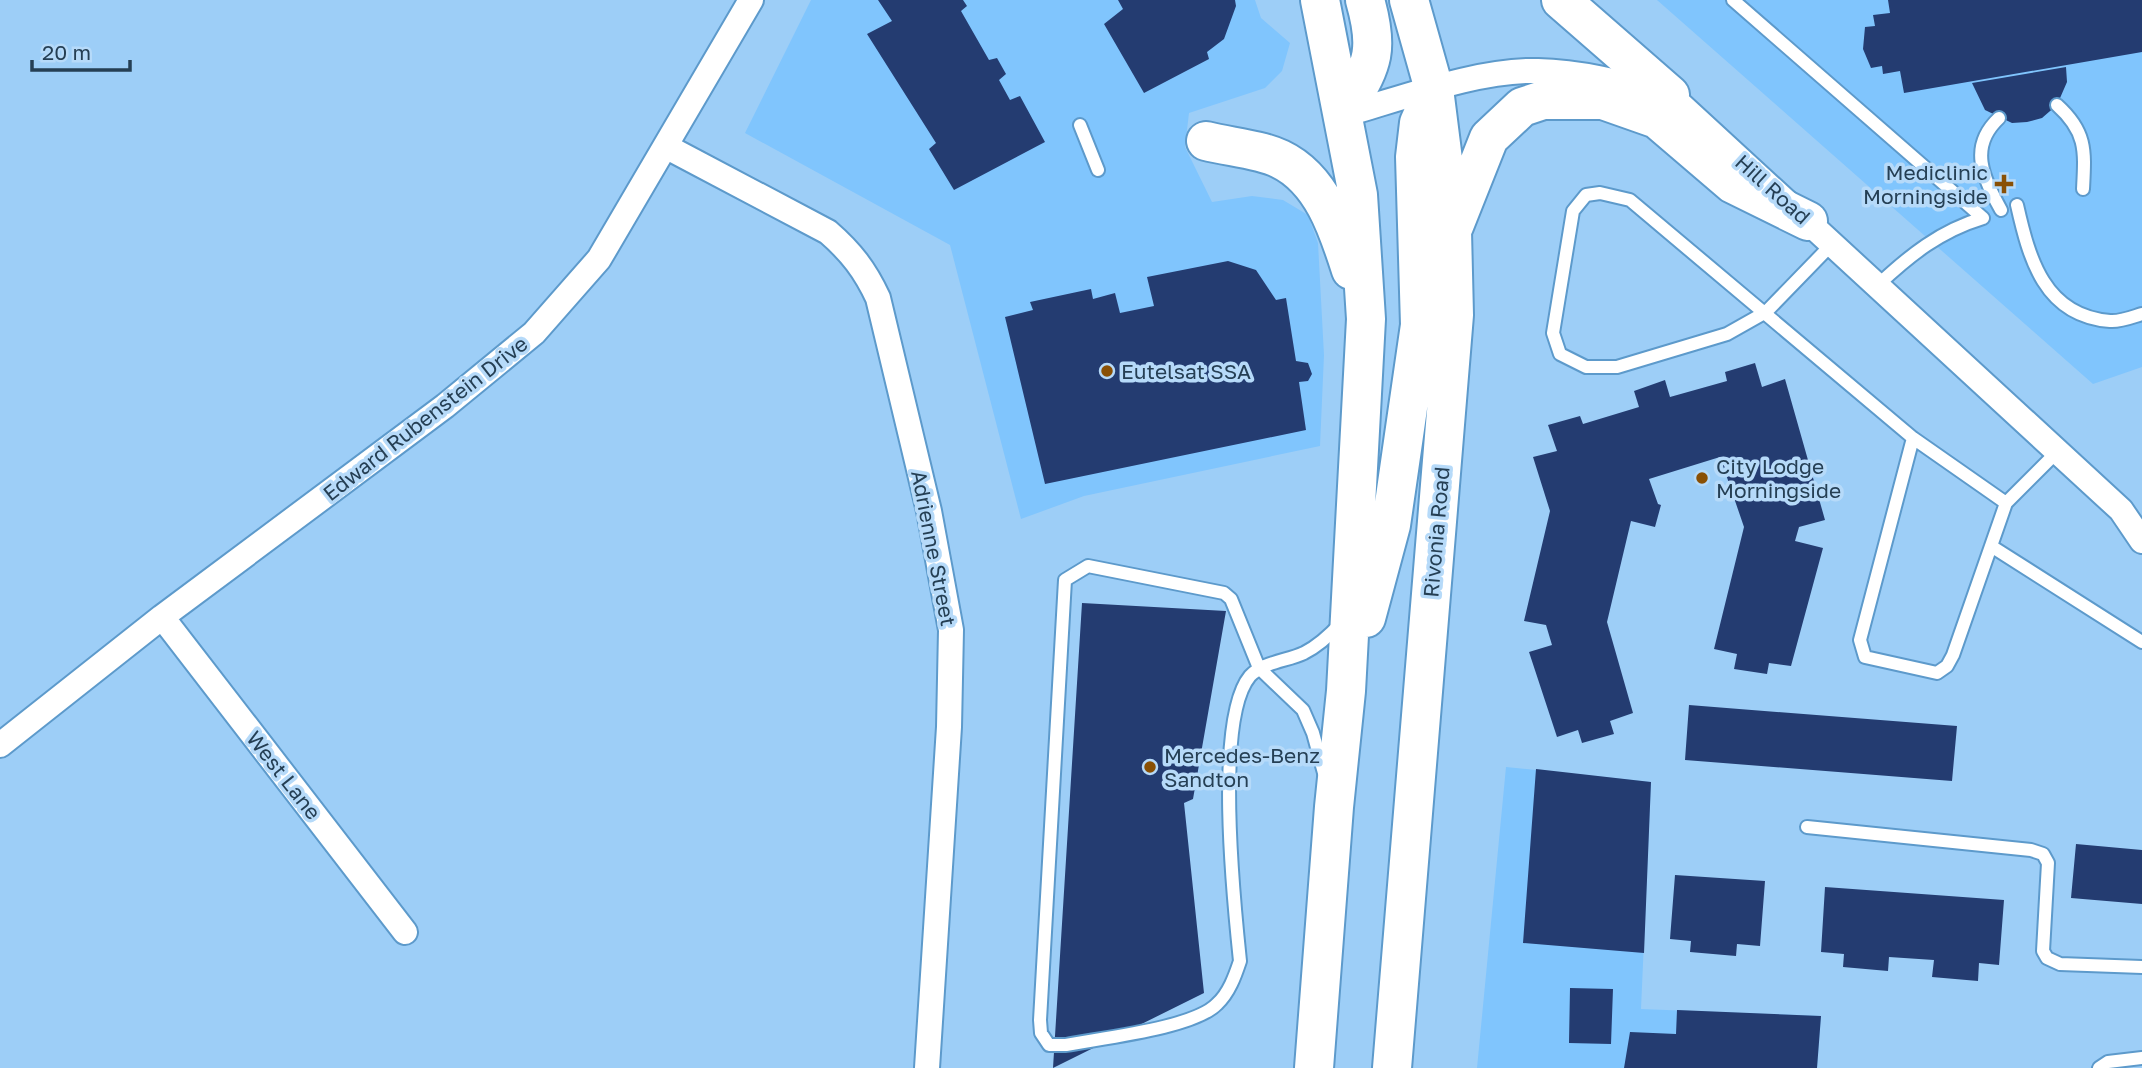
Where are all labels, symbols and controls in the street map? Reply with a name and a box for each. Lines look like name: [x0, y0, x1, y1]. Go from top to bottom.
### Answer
scale bar: [32, 28, 130, 72]
text: 20 m: [42, 39, 91, 65]
street label: Hill Road: [1730, 149, 1816, 229]
place label: Mediclinic Morningside: [1863, 159, 1988, 209]
marker: Mediclinic Morningside: [1994, 174, 2014, 194]
street label: Edward Rubenstein Drive: [318, 330, 532, 506]
place label: Eutelsat SSA: [1121, 358, 1251, 384]
marker: Eutelsat SSA: [1099, 363, 1115, 379]
place label: City Lodge Morningside: [1716, 453, 1841, 503]
street label: Rivonia Road: [1417, 466, 1455, 598]
street label: Adrienne Street: [906, 468, 962, 628]
marker: City Lodge Morningside: [1694, 470, 1710, 486]
street label: West Lane: [241, 725, 327, 825]
place label: Mercedes-Benz Sandton: [1164, 742, 1320, 792]
marker: Mercedes-Benz Sandton: [1142, 759, 1158, 775]

